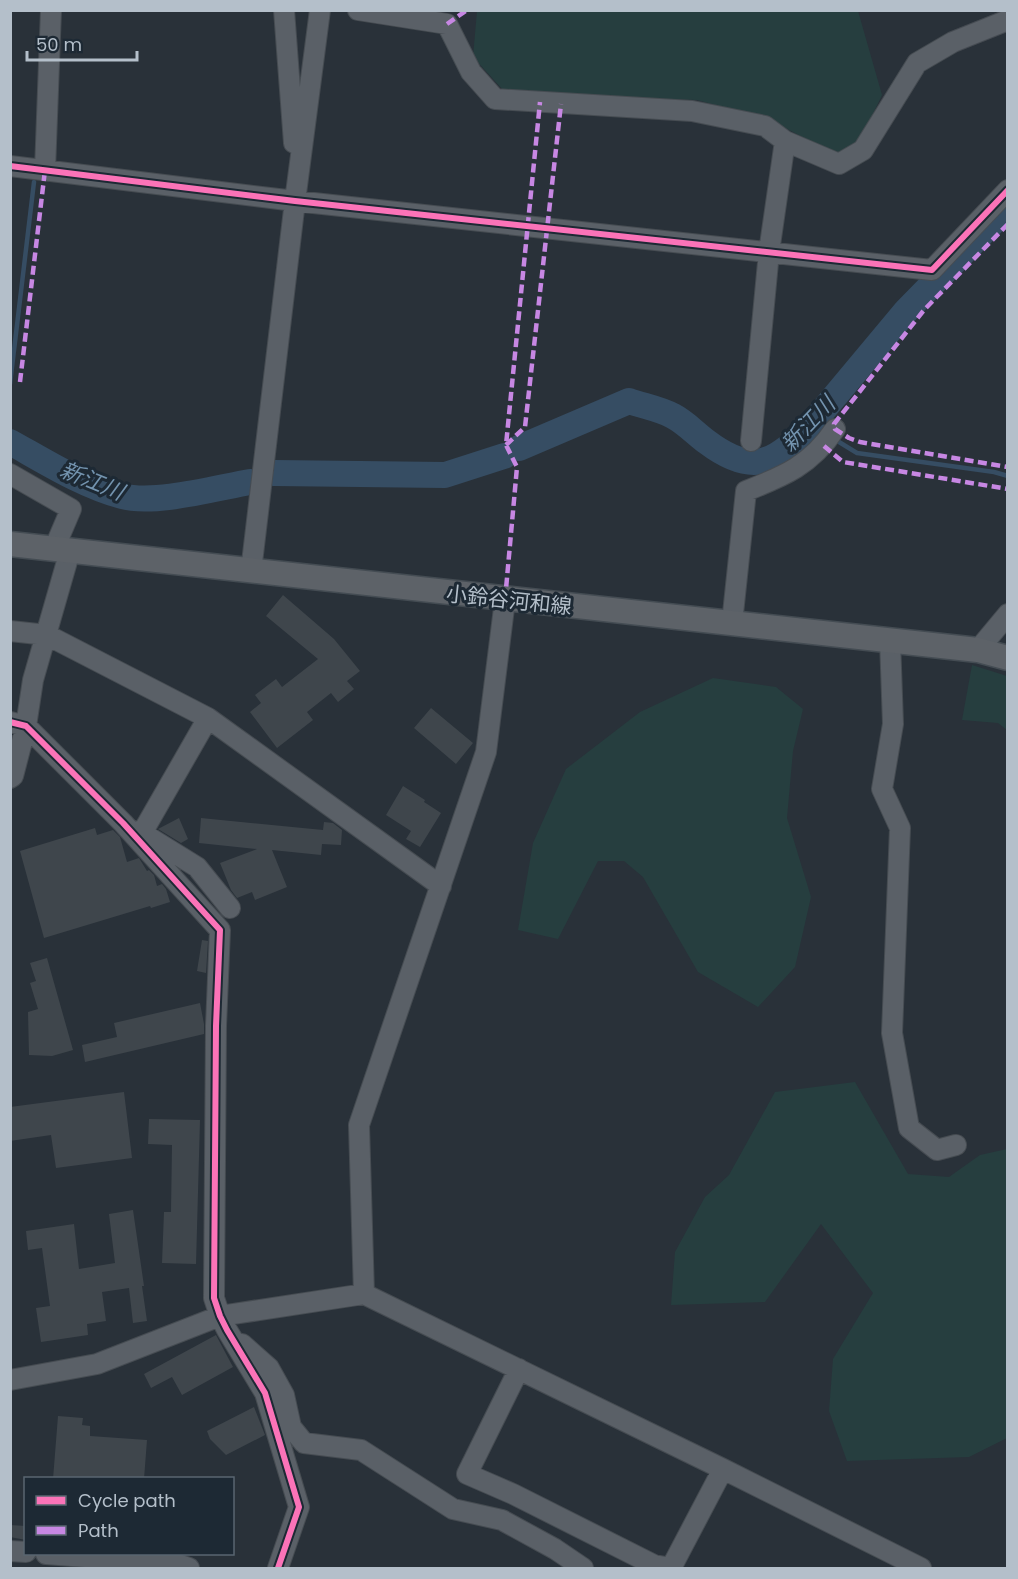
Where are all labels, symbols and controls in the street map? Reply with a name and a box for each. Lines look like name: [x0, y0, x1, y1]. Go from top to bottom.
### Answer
scale bar: [27, 24, 136, 62]
text: 50 m: [36, 32, 82, 57]
water label: 新江川: [774, 388, 843, 459]
water label: 新江川: [56, 454, 130, 508]
street label: 小鈴谷河和線: [445, 579, 573, 621]
legend: [24, 1477, 234, 1555]
text: Cycle path: [78, 1488, 176, 1513]
text: Path: [78, 1518, 119, 1543]

